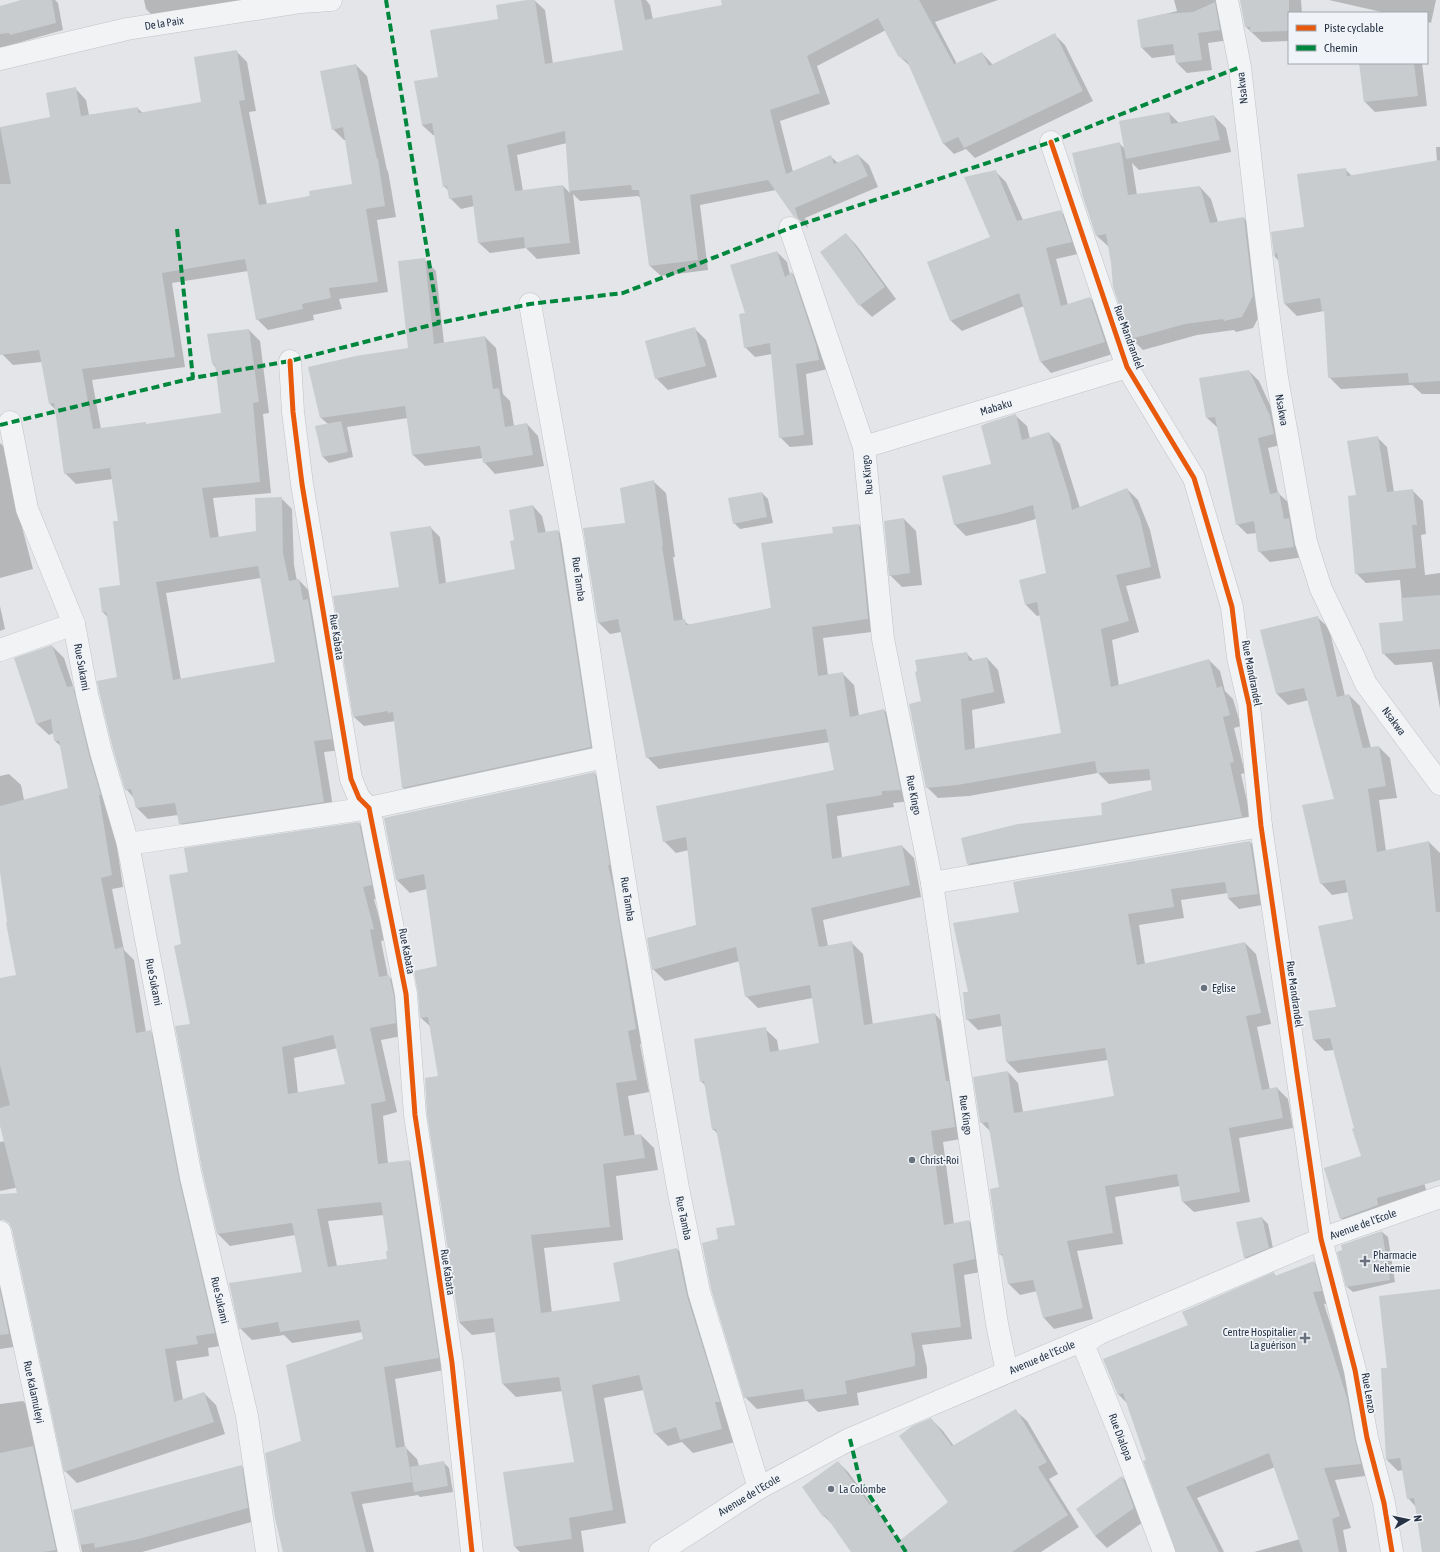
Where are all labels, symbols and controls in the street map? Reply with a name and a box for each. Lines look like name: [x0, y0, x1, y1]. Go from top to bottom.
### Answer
legend: [1288, 12, 1428, 64]
street label: De la Paix: [144, 14, 185, 32]
text: Piste cyclable: [1324, 21, 1384, 35]
text: Chemin: [1324, 41, 1358, 55]
street label: Nsakwa: [1234, 72, 1250, 104]
street label: Rue Mandrandel: [1112, 303, 1146, 371]
street label: Nsakwa: [1273, 393, 1291, 427]
street label: Mabaku: [978, 396, 1014, 418]
street label: Rue Kingo: [859, 454, 875, 496]
street label: Rue Tamba: [570, 556, 588, 602]
street label: Rue Kabata: [327, 613, 347, 661]
street label: Rue Mandrandel: [1240, 639, 1264, 707]
street label: Rue Sukami: [72, 642, 92, 692]
street label: Nsakwa: [1380, 705, 1408, 737]
street label: Rue Kingo: [904, 774, 924, 816]
street label: Rue Tamba: [619, 876, 637, 922]
street label: Rue Kabata: [397, 927, 417, 975]
street label: Rue Sukami: [144, 957, 164, 1007]
street label: Rue Mandrandel: [1284, 960, 1306, 1028]
place label: Eglise: [1212, 982, 1236, 994]
marker: Eglise: [1199, 983, 1209, 993]
street label: Rue Kingo: [957, 1094, 975, 1136]
place label: Christ-Roi: [920, 1154, 959, 1166]
marker: Christ-Roi: [907, 1155, 917, 1165]
street label: Rue Tamba: [673, 1195, 695, 1241]
street label: Avenue de l'Ecole: [1328, 1206, 1398, 1242]
street label: Rue Kabata: [438, 1248, 458, 1296]
place label: Pharmacie Nehemie: [1373, 1249, 1417, 1274]
marker: Pharmacie Nehemie: [1360, 1256, 1370, 1266]
street label: Rue Sukami: [209, 1275, 231, 1325]
place label: Centre Hospitalier La guérison: [1223, 1326, 1297, 1351]
marker: Centre Hospitalier La guérison: [1299, 1332, 1311, 1344]
street label: Avenue de l'Ecole: [1007, 1338, 1077, 1376]
street label: Rue Kalamuleyi: [22, 1360, 46, 1424]
street label: Rue Lenzo: [1360, 1372, 1378, 1414]
street label: Rue Dialopa: [1107, 1412, 1135, 1462]
street label: Avenue de l'Ecole: [716, 1472, 782, 1518]
place label: La Colombe: [839, 1483, 886, 1495]
marker: La Colombe: [826, 1484, 836, 1494]
north arrow: [1388, 1500, 1428, 1540]
text: N: [1411, 1514, 1424, 1523]

